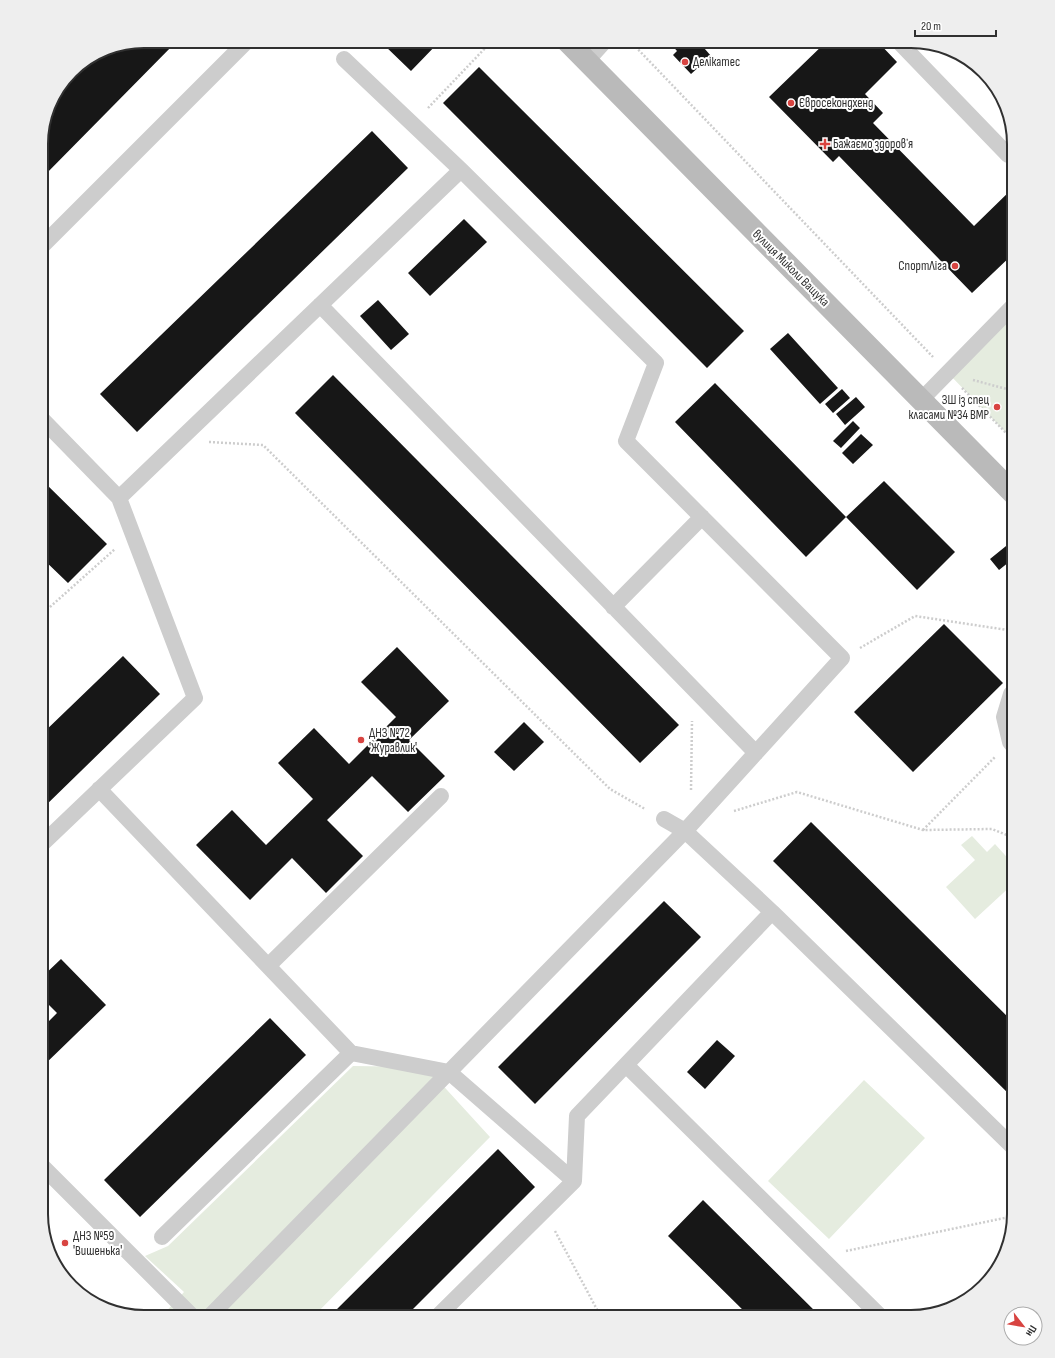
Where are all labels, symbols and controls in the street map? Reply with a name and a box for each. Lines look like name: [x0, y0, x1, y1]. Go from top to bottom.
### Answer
scale bar: [915, 12, 996, 38]
text: 20 m: [921, 19, 941, 34]
place label: Делікатес: [693, 54, 740, 70]
marker: Делікатес: [680, 57, 690, 67]
place label: Євросекондхенд: [799, 95, 873, 111]
marker: Євросекондхенд: [786, 98, 796, 108]
place label: Бажаємо здоровʼя: [833, 136, 913, 152]
marker: Бажаємо здоровʼя: [820, 139, 830, 149]
street label: вулиця Миколи Ващука: [749, 226, 833, 310]
place label: СпортЛіга: [898, 258, 947, 274]
marker: СпортЛіга: [950, 261, 960, 271]
place label: ЗШ із спец класами №34 ВМР: [909, 392, 989, 423]
marker: ЗШ із спец класами №34 ВМР: [992, 402, 1002, 412]
place label: ДНЗ №72 'Журавлик': [369, 725, 417, 756]
marker: ДНЗ №72 'Журавлик': [356, 735, 366, 745]
place label: ДНЗ №59 'Вишенька': [73, 1228, 122, 1259]
marker: ДНЗ №59 'Вишенька': [60, 1238, 70, 1248]
north arrow: [1003, 1306, 1043, 1346]
text: Пн: [1023, 1323, 1039, 1339]

